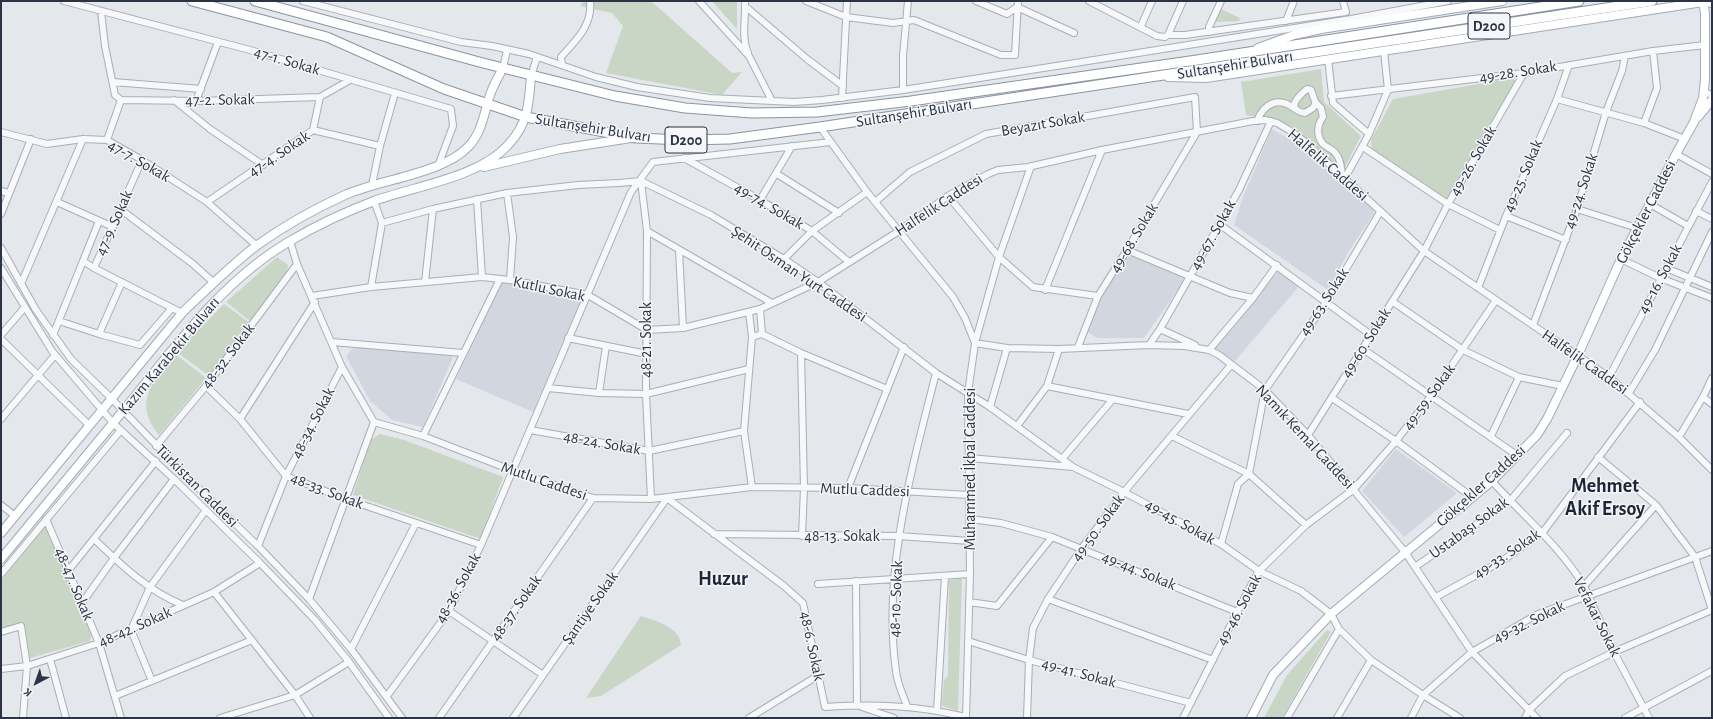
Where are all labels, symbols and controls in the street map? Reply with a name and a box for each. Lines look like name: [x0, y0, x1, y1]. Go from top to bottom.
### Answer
road number: D200: [1468, 13, 1510, 39]
street label: 47-1. Sokak: [252, 42, 322, 80]
street label: Sultanşehir Bulvarı: [1176, 46, 1294, 84]
street label: 49-28. Sokak: [1478, 56, 1558, 88]
street label: 47-2. Sokak: [185, 90, 255, 110]
street label: Sultanşehir Bulvarı: [855, 94, 973, 132]
street label: Beyazıt Sokak: [1000, 107, 1086, 141]
street label: Sultanşehir Bulvarı: [534, 109, 652, 147]
street label: 49-26. Sokak: [1445, 122, 1501, 200]
street label: Halfelik Caddesi: [1284, 125, 1372, 205]
street label: 47-4. Sokak: [245, 126, 313, 182]
road number: D200: [665, 127, 707, 153]
street label: 47-7. Sokak: [104, 135, 174, 187]
street label: 49-25. Sokak: [1499, 137, 1547, 215]
street label: 49-24. Sokak: [1560, 151, 1602, 231]
street label: Gökçekler Caddesi: [1612, 157, 1680, 267]
street label: Halfelik Caddesi: [891, 169, 987, 241]
street label: 49-74. Sokak: [731, 178, 807, 234]
street label: 47-9. Sokak: [91, 187, 137, 259]
street label: 49-67. Sokak: [1186, 197, 1240, 273]
street label: 49-68. Sokak: [1106, 200, 1162, 276]
street label: Şehit Osman Yurt Caddesi: [728, 221, 870, 327]
street label: 49-16. Sokak: [1634, 241, 1686, 317]
street label: 49-63. Sokak: [1295, 264, 1353, 340]
street label: Kutlu Sokak: [511, 272, 587, 306]
street label: Kazım Karabekir Bulvarı: [114, 293, 224, 419]
street label: 48-21. Sokak: [636, 302, 656, 378]
street label: 49-60. Sokak: [1337, 304, 1395, 382]
street label: 48-32. Sokak: [197, 319, 259, 393]
street label: Halfelik Caddesi: [1538, 325, 1632, 399]
street label: 49-59. Sokak: [1398, 360, 1460, 434]
street label: Namık Kemal Caddesi: [1251, 381, 1359, 493]
street label: 48-34. Sokak: [287, 384, 339, 462]
street label: Muhammed İkbal Caddesi: [960, 388, 980, 550]
street label: 48-24. Sokak: [562, 427, 642, 459]
street label: Türkistan Caddesi: [151, 440, 243, 532]
street label: Gökçekler Caddesi: [1432, 441, 1530, 531]
street label: Mutlu Caddesi: [498, 457, 590, 505]
street label: 48-33. Sokak: [288, 468, 366, 514]
district label: Mehmet Akif Ersoy: [1565, 474, 1645, 521]
street label: Mutlu Caddesi: [820, 479, 910, 501]
street label: 49-50. Sokak: [1067, 491, 1129, 565]
street label: Ustabaşı Sokak: [1426, 493, 1512, 563]
street label: 49-45. Sokak: [1141, 495, 1219, 549]
street label: 49-33. Sokak: [1470, 525, 1544, 583]
street label: 48-13. Sokak: [804, 526, 880, 546]
street label: 48-47. Sokak: [50, 545, 98, 623]
street label: 49-44. Sokak: [1099, 547, 1179, 595]
street label: 48-36. Sokak: [431, 550, 485, 626]
street label: 48-10. Sokak: [885, 560, 907, 638]
district label: Huzur: [698, 567, 748, 591]
street label: Şantiye Sokak: [558, 568, 622, 648]
street label: 48-37. Sokak: [486, 571, 546, 645]
street label: 49-46. Sokak: [1212, 571, 1266, 649]
street label: Vefakar Sokak: [1569, 574, 1625, 660]
street label: 49-32. Sokak: [1490, 596, 1568, 648]
street label: 48-42. Sokak: [95, 602, 175, 652]
street label: 48-6. Sokak: [795, 609, 829, 683]
street label: 49-41. Sokak: [1040, 654, 1118, 692]
north arrow: [16, 663, 56, 703]
text: K: [22, 686, 34, 699]

